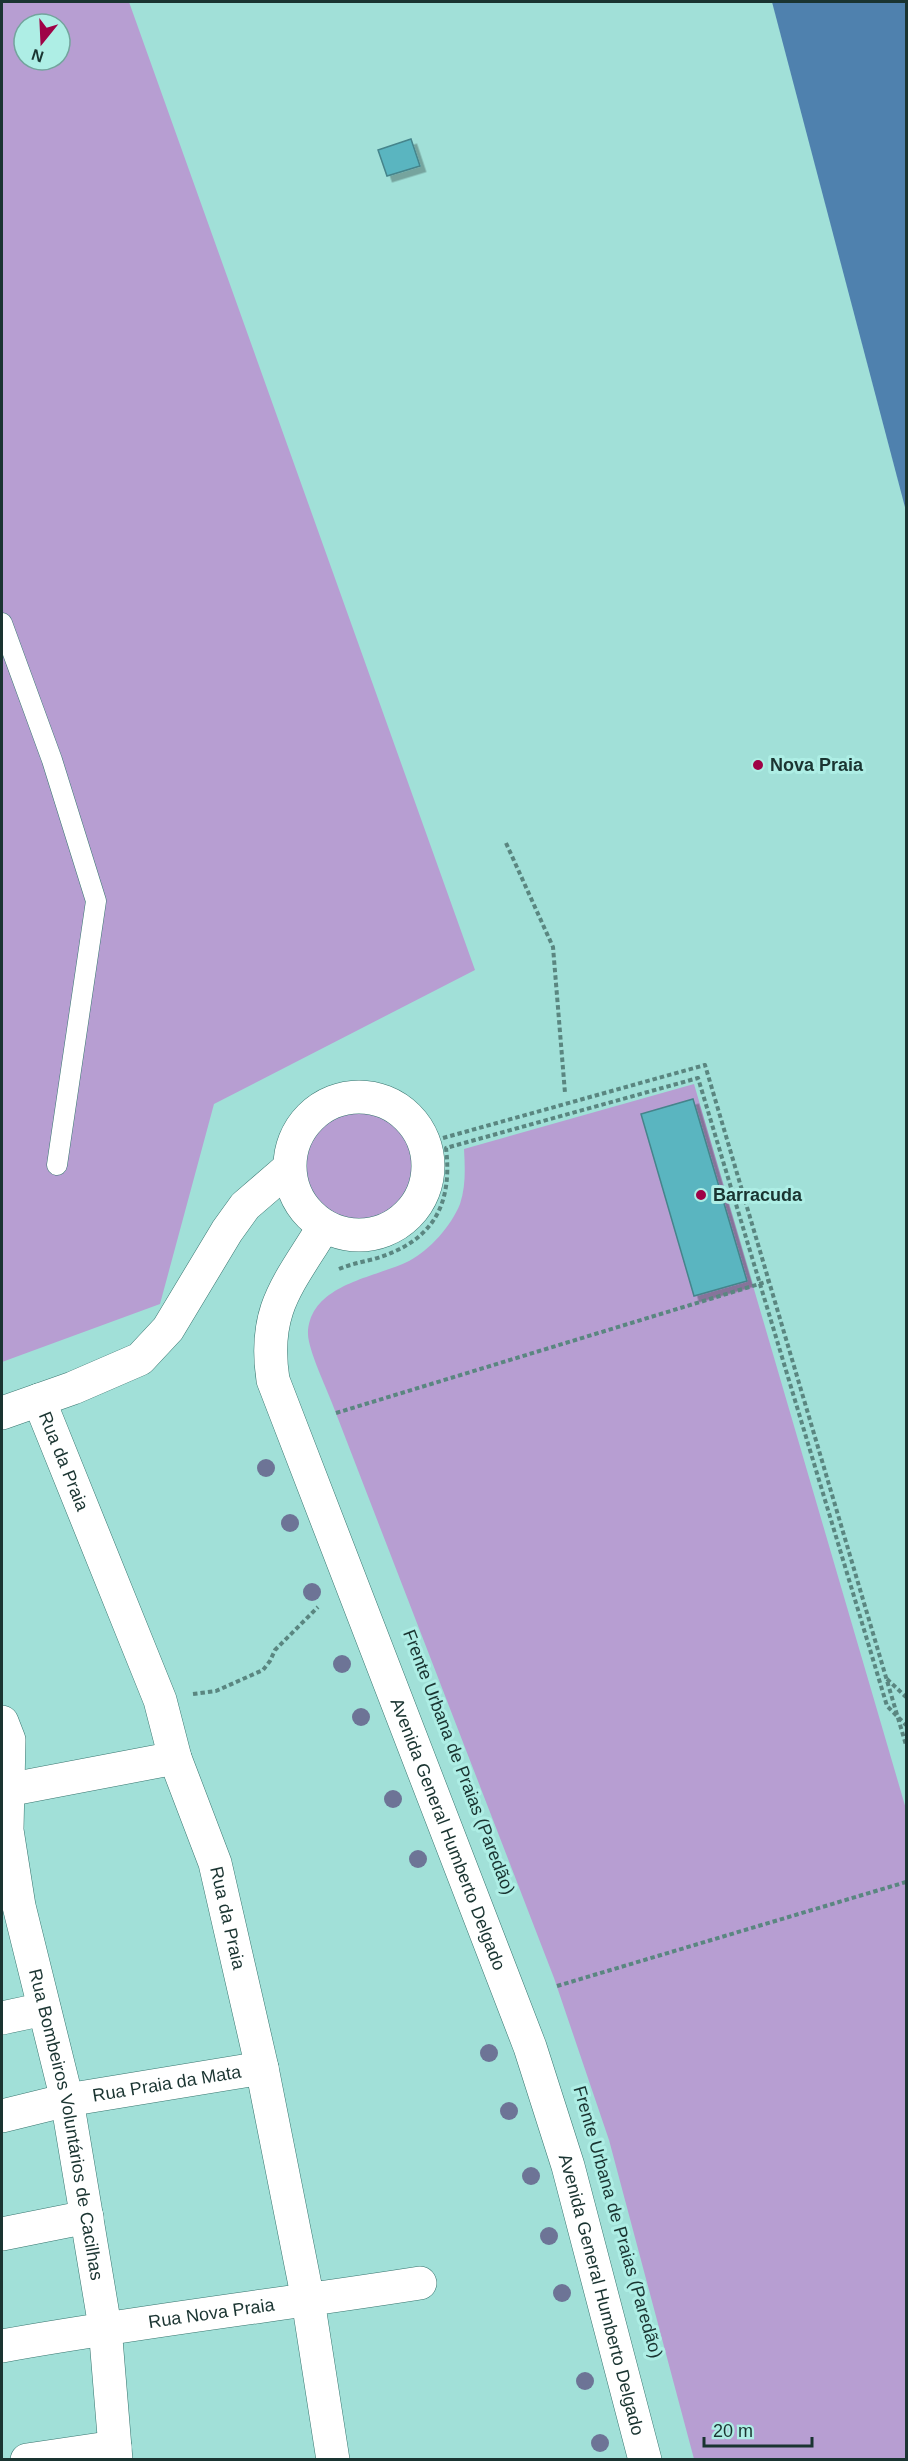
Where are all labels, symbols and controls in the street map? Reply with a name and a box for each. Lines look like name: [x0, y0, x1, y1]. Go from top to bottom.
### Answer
north arrow: [12, 12, 72, 72]
text: N: [29, 46, 46, 66]
place label: Nova Praia: [770, 755, 864, 775]
marker: Nova Praia: [751, 758, 765, 772]
place label: Barracuda: [713, 1185, 803, 1205]
marker: Barracuda: [694, 1188, 708, 1202]
street label: Rua da Praia: [35, 1409, 93, 1515]
street label: Frente Urbana de Praias (Paredão): [399, 1627, 519, 1897]
street label: Avenida General Humberto Delgado: [387, 1695, 509, 1973]
street label: Rua da Praia: [206, 1864, 249, 1972]
street label: Rua Bombeiros Voluntários de Cacilhas: [25, 1967, 107, 2282]
street label: Rua Praia da Mata: [91, 2061, 243, 2106]
street label: Frente Urbana de Praias (Paredão): [570, 2084, 666, 2360]
street label: Avenida General Humberto Delgado: [555, 2151, 648, 2437]
street label: Rua Nova Praia: [147, 2294, 277, 2332]
scale bar: [704, 2410, 812, 2448]
text: 20 m: [713, 2421, 753, 2441]

